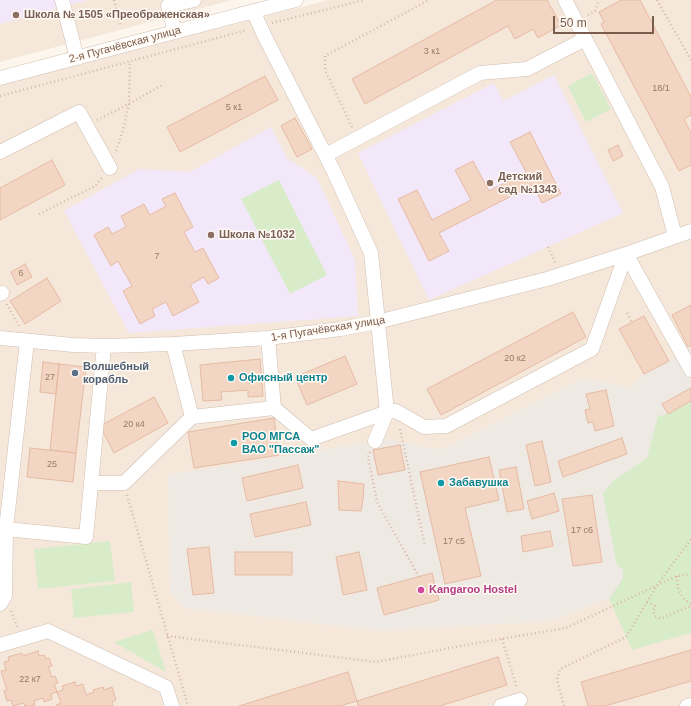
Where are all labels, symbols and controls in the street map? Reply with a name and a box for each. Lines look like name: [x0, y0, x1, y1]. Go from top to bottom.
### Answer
place label: Школа № 1505 «Преображенская»: [24, 8, 210, 22]
scale bar: [555, 8, 656, 34]
marker: Школа № 1505 «Преображенская»: [11, 10, 21, 20]
text: 50 m: [560, 16, 587, 30]
street label: 2-я Пугачёвская улица: [68, 24, 182, 66]
house number: 3 к1: [424, 47, 440, 57]
house number: 18/1: [652, 84, 670, 94]
house number: 5 к1: [226, 103, 242, 113]
place label: Детский сад №1343: [498, 170, 557, 196]
marker: Детский сад №1343: [485, 178, 495, 188]
place label: Школа №1032: [219, 228, 295, 242]
marker: Школа №1032: [206, 230, 216, 240]
house number: 7: [154, 252, 160, 262]
house number: 6: [18, 269, 24, 279]
street label: 1-я Пугачёвская улица: [270, 313, 386, 345]
house number: 20 к2: [504, 354, 526, 364]
place label: Волшебный корабль: [83, 360, 149, 386]
marker: Волшебный корабль: [70, 368, 80, 378]
place label: Офисный центр: [239, 371, 328, 385]
house number: 27: [45, 373, 55, 383]
marker: Офисный центр: [226, 373, 236, 383]
house number: 20 к4: [123, 420, 145, 430]
place label: РОО МГСА ВАО "Пассаж": [242, 430, 320, 456]
marker: РОО МГСА ВАО "Пассаж": [229, 438, 239, 448]
house number: 25: [47, 460, 57, 470]
place label: Забавушка: [449, 476, 508, 490]
marker: Забавушка: [436, 478, 446, 488]
house number: 17 с6: [571, 526, 593, 536]
house number: 17 с5: [443, 537, 465, 547]
place label: Kangaroo Hostel: [429, 583, 517, 597]
marker: Kangaroo Hostel: [416, 585, 426, 595]
house number: 22 к7: [19, 675, 41, 685]

